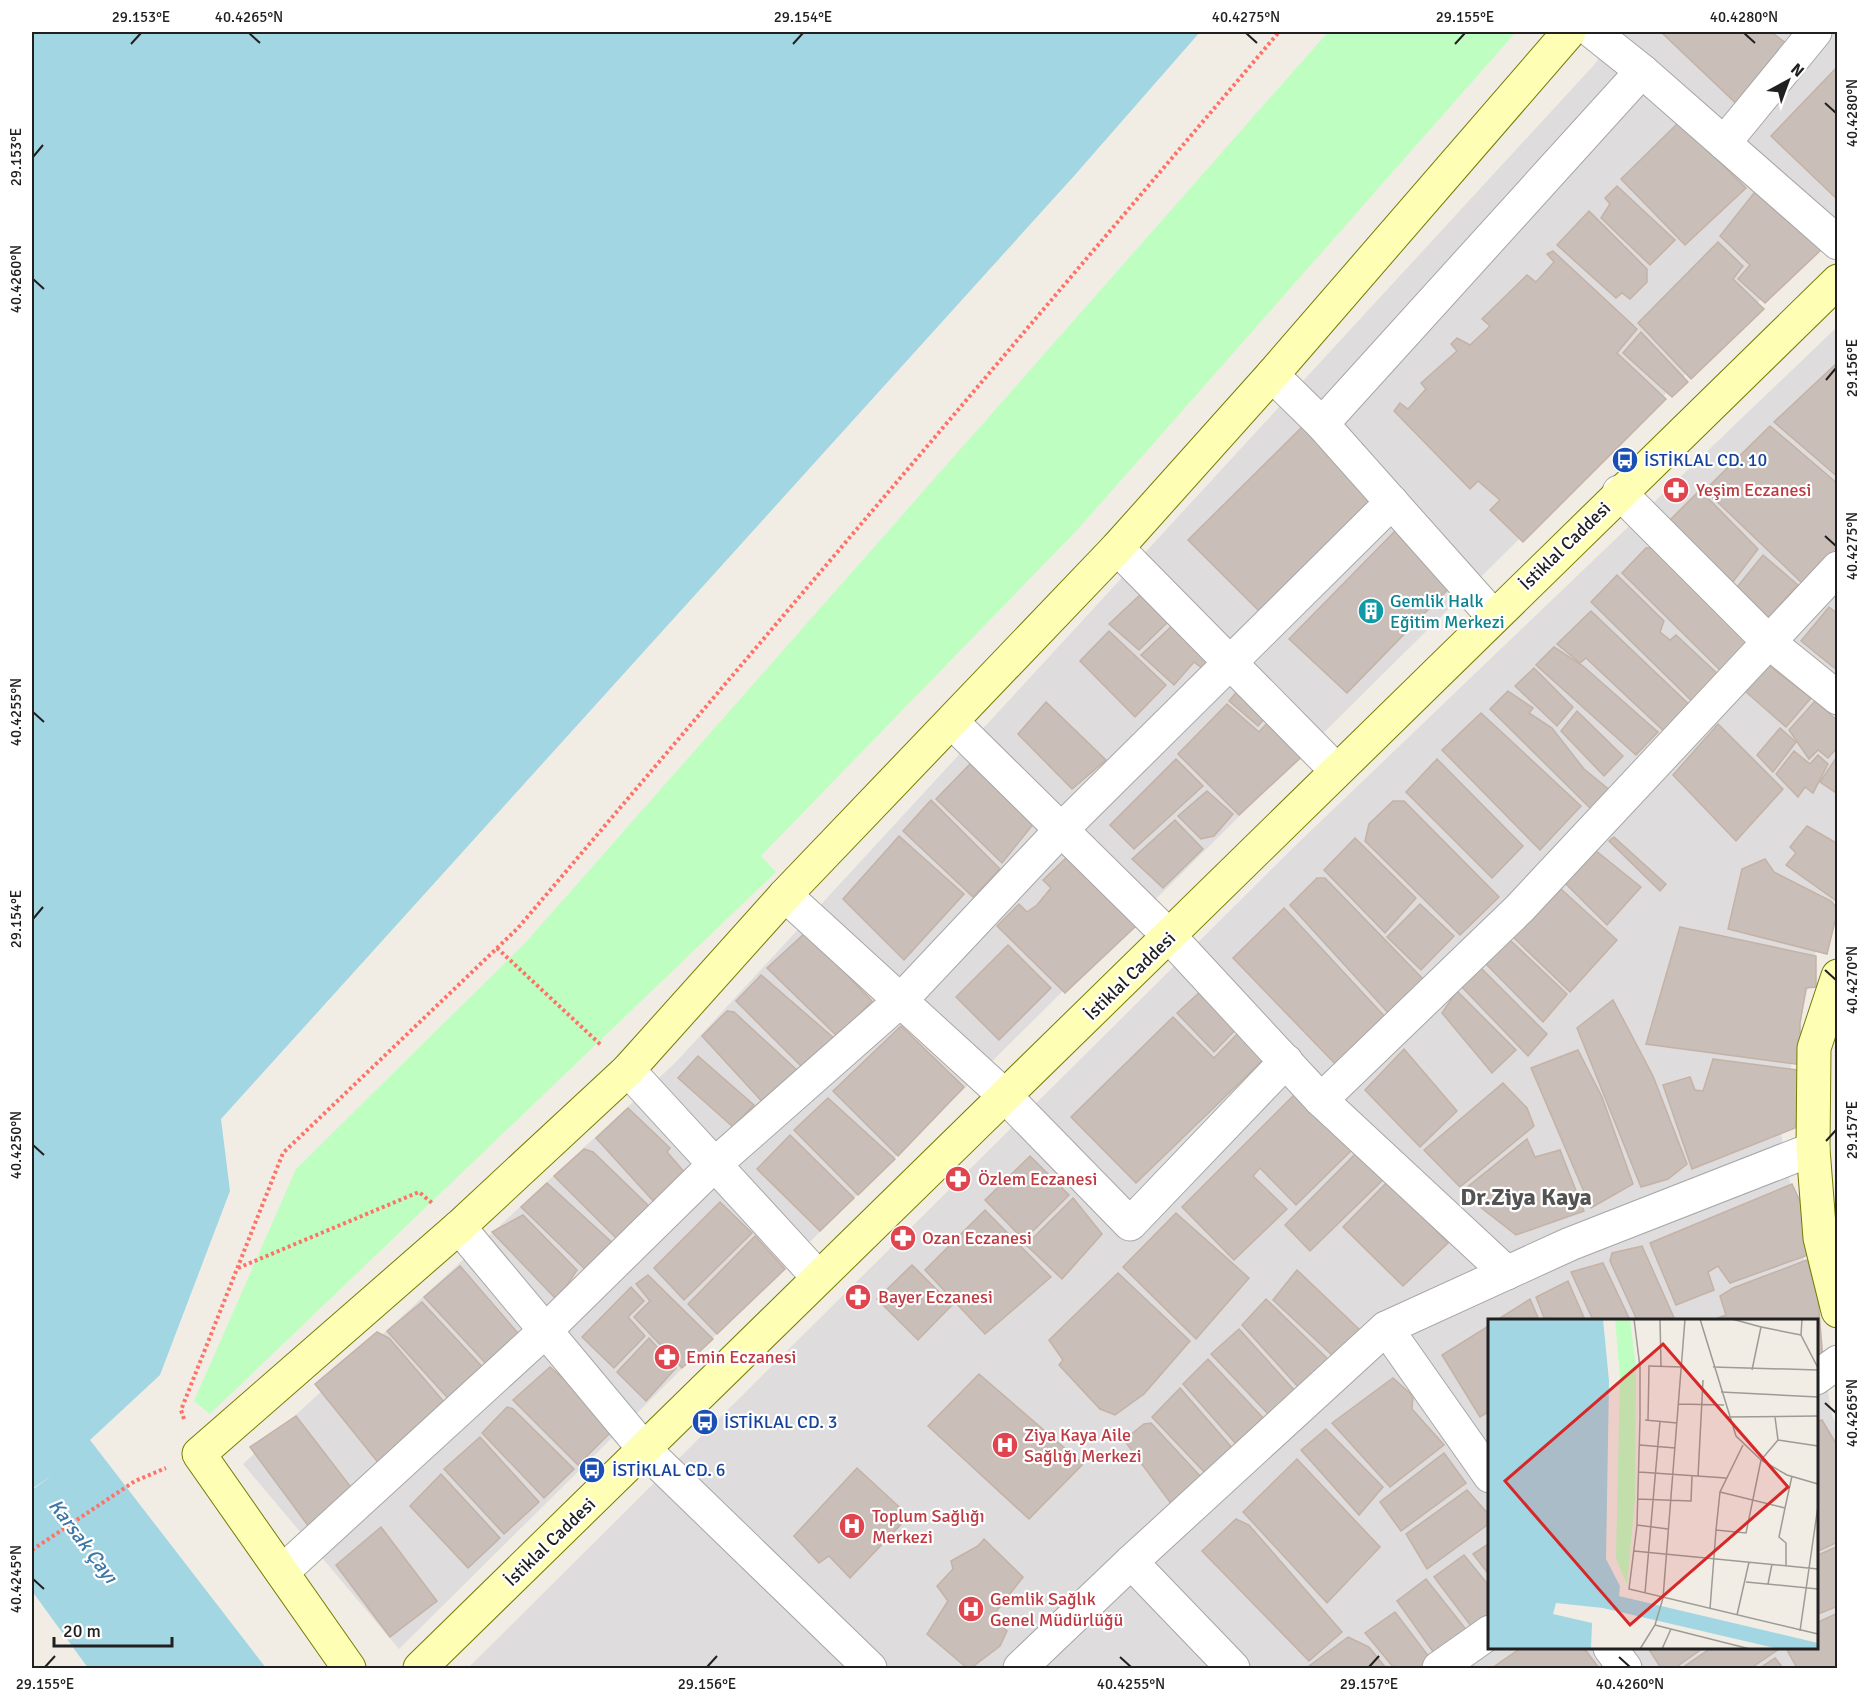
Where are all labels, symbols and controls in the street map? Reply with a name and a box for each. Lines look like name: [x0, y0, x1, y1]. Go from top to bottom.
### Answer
text: 29.153°E: [112, 8, 170, 26]
text: 40.4265°N: [215, 8, 283, 26]
text: 29.154°E: [774, 8, 832, 26]
text: 40.4275°N: [1212, 8, 1280, 26]
text: 29.155°E: [1436, 8, 1494, 26]
text: 40.4280°N: [1710, 8, 1778, 26]
north arrow: [1758, 51, 1818, 111]
text: N: [1786, 59, 1808, 82]
text: 40.4280°N: [1843, 79, 1861, 147]
text: 29.153°E: [7, 128, 25, 186]
text: 40.4260°N: [7, 245, 25, 313]
text: 29.156°E: [1843, 339, 1861, 397]
bus stop icon: İSTİKLAL CD. 10: [1610, 445, 1640, 475]
place label: İSTİKLAL CD. 10: [1644, 449, 1767, 471]
pharmacy icon: Yeşim Eczanesi: [1661, 475, 1691, 505]
place label: Yeşim Eczanesi: [1696, 479, 1811, 501]
street label: İstiklal Caddesi: [1515, 497, 1615, 595]
text: 40.4275°N: [1843, 512, 1861, 580]
place label: Gemlik Halk Eğitim Merkezi: [1390, 590, 1505, 633]
building icon: Gemlik Halk Eğitim Merkezi: [1356, 596, 1386, 626]
text: 40.4255°N: [7, 678, 25, 746]
text: 29.154°E: [7, 890, 25, 948]
street label: İstiklal Caddesi: [1080, 927, 1180, 1025]
text: 40.4270°N: [1843, 946, 1861, 1014]
text: 29.157°E: [1843, 1101, 1861, 1159]
text: 40.4250°N: [7, 1111, 25, 1179]
pharmacy icon: Özlem Eczanesi: [943, 1164, 973, 1194]
place label: Özlem Eczanesi: [978, 1168, 1097, 1190]
district label: Dr.Ziya Kaya: [1460, 1182, 1592, 1212]
pharmacy icon: Ozan Eczanesi: [888, 1223, 918, 1253]
place label: Ozan Eczanesi: [922, 1227, 1032, 1249]
pharmacy icon: Bayer Eczanesi: [843, 1282, 873, 1312]
place label: Bayer Eczanesi: [878, 1286, 993, 1308]
inset map: [1488, 1319, 1818, 1649]
pharmacy icon: Emin Eczanesi: [652, 1342, 682, 1372]
place label: Emin Eczanesi: [686, 1346, 796, 1368]
text: 40.4265°N: [1843, 1379, 1861, 1447]
bus stop icon: İSTİKLAL CD. 3: [690, 1407, 720, 1437]
place label: İSTİKLAL CD. 3: [724, 1411, 838, 1433]
place label: Ziya Kaya Aile Sağlığı Merkezi: [1024, 1424, 1142, 1467]
hospital icon: Ziya Kaya Aile Sağlığı Merkezi: [990, 1430, 1020, 1460]
bus stop icon: İSTİKLAL CD. 6: [577, 1455, 607, 1485]
place label: İSTİKLAL CD. 6: [612, 1459, 726, 1481]
street label: İstiklal Caddesi: [500, 1493, 600, 1591]
water label: Karsak Çayı: [43, 1494, 124, 1590]
place label: Toplum Sağlığı Merkezi: [872, 1505, 985, 1548]
hospital icon: Toplum Sağlığı Merkezi: [837, 1511, 867, 1541]
text: 40.4245°N: [7, 1545, 25, 1613]
place label: Gemlik Sağlık Genel Müdürlüğü: [990, 1588, 1123, 1631]
hospital icon: Gemlik Sağlık Genel Müdürlüğü: [956, 1594, 986, 1624]
scale bar: [54, 1610, 172, 1648]
text: 20 m: [63, 1620, 101, 1642]
text: 29.155°E: [16, 1675, 74, 1693]
text: 29.156°E: [678, 1675, 736, 1693]
text: 40.4255°N: [1097, 1675, 1165, 1693]
text: 29.157°E: [1340, 1675, 1398, 1693]
text: 40.4260°N: [1596, 1675, 1664, 1693]

